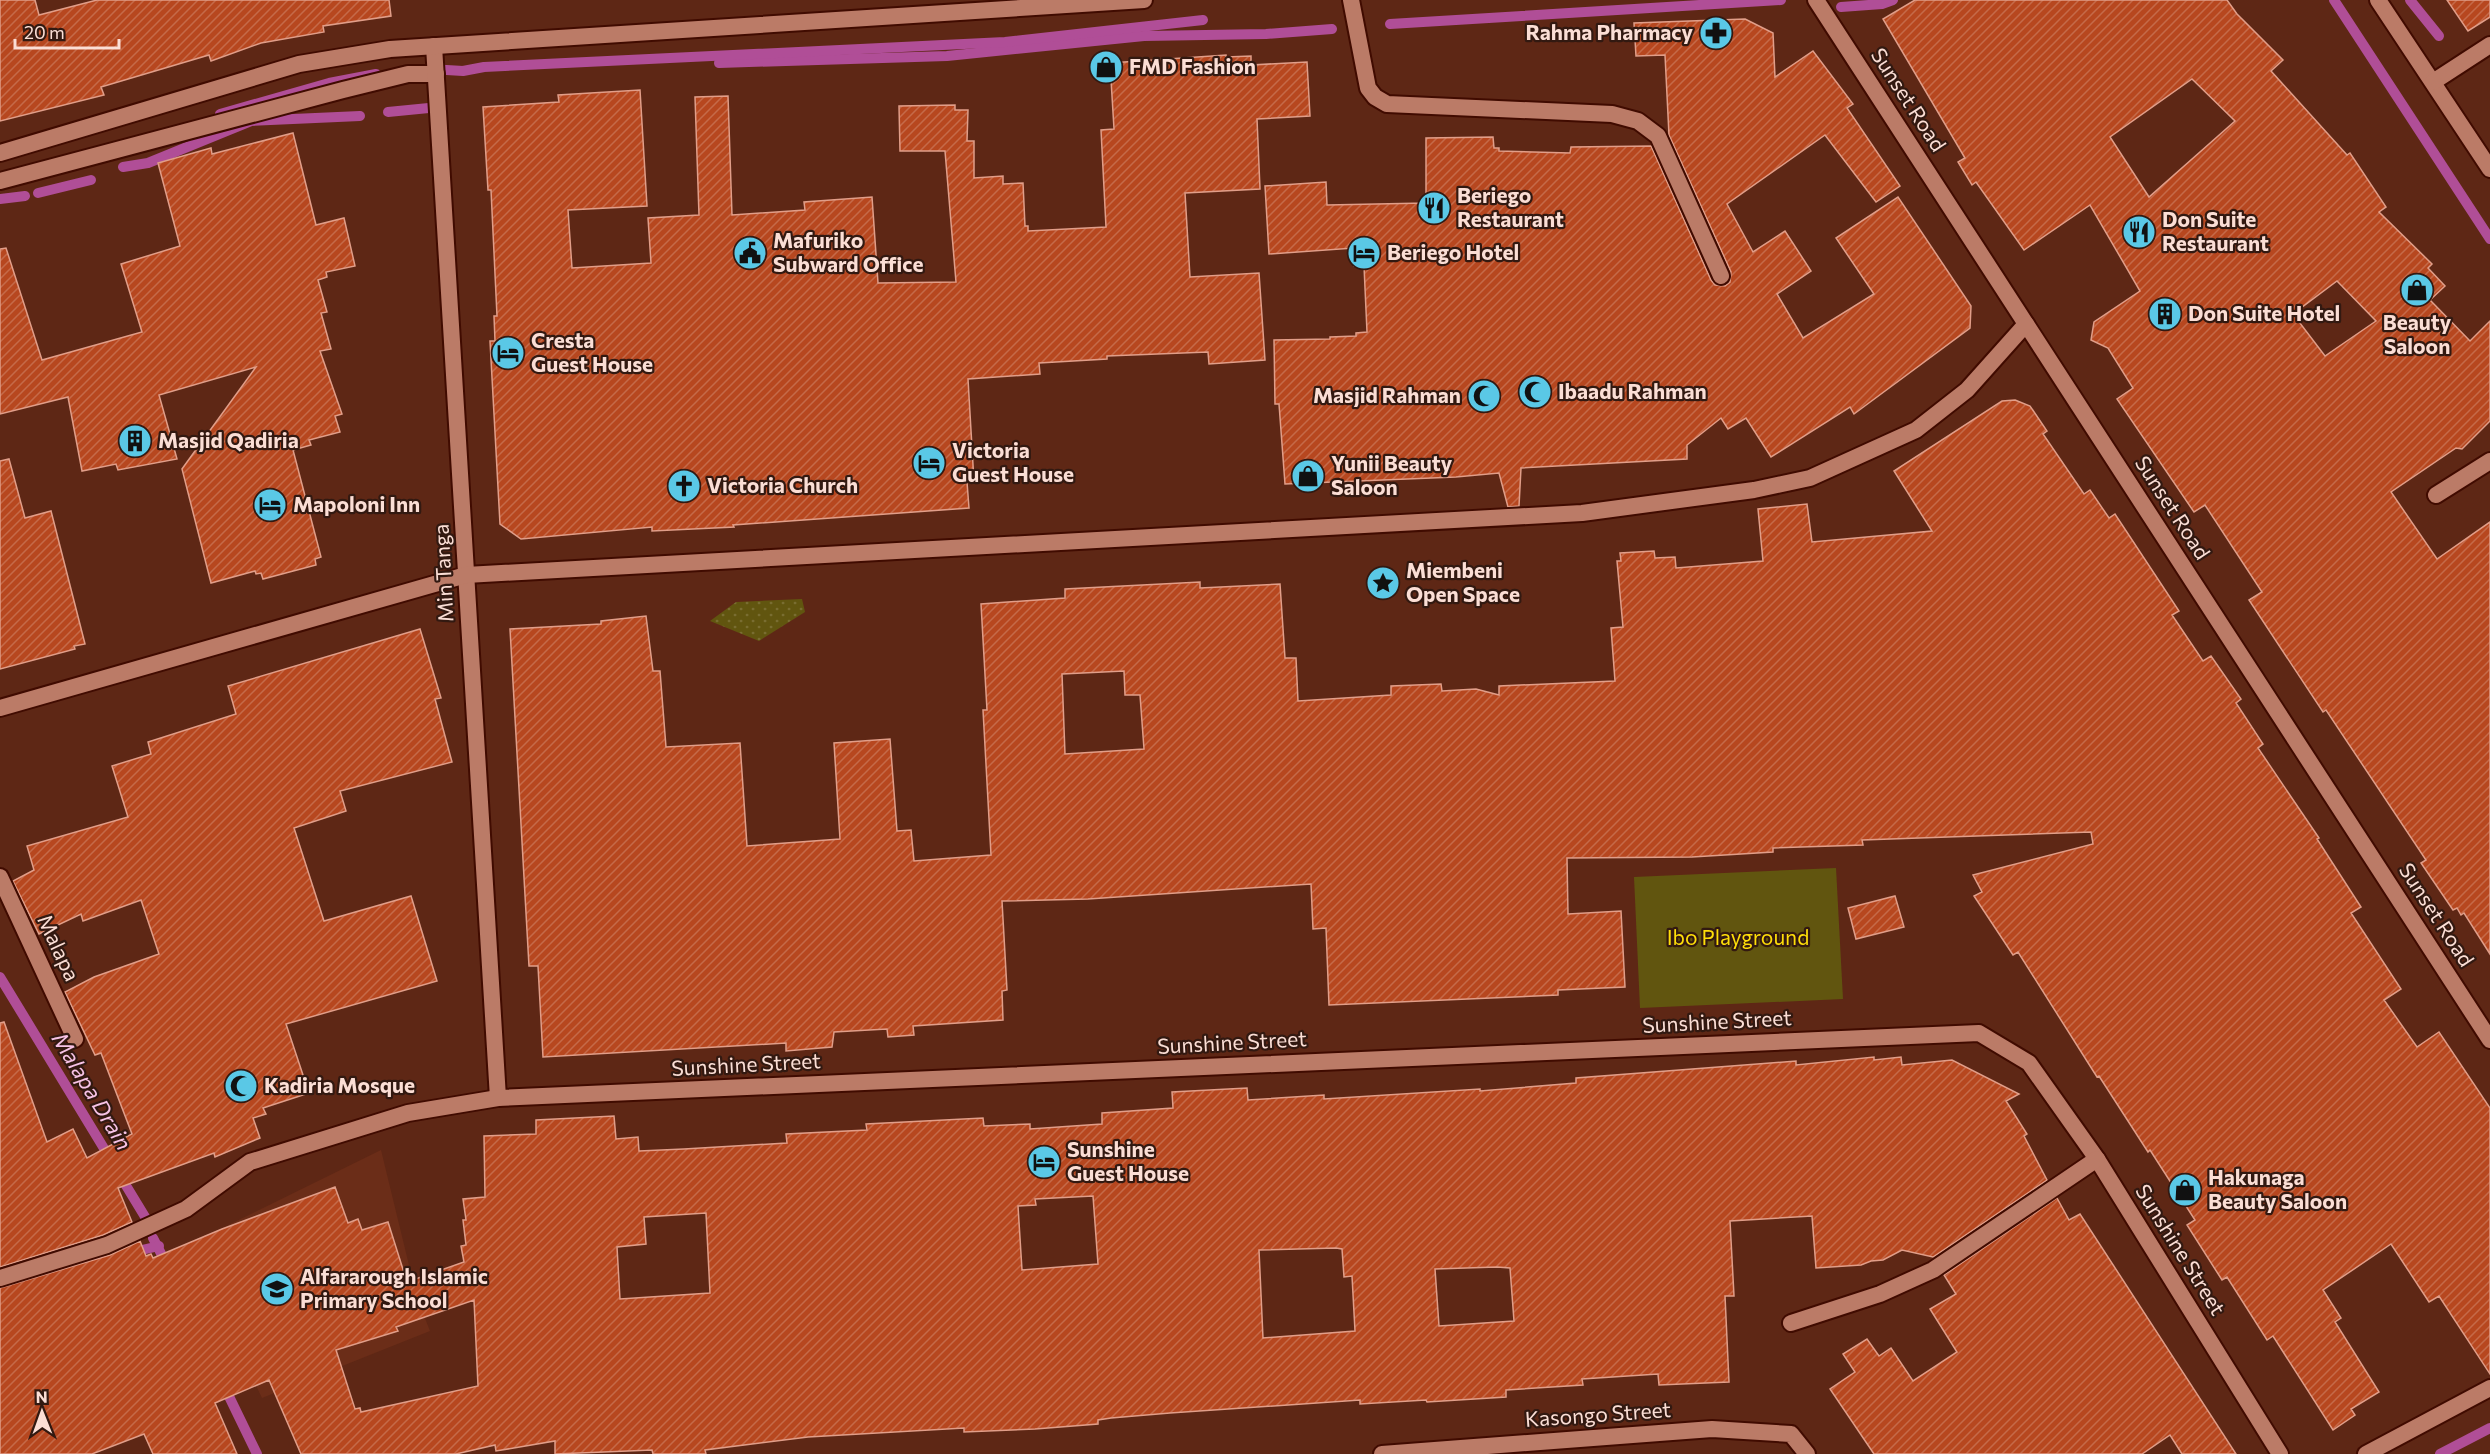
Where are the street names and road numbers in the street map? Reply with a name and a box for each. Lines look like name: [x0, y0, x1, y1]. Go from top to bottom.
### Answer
street label: Sunset Road: [1867, 43, 1952, 156]
street label: Sunset Road: [2131, 451, 2216, 564]
street label: Min Tanga: [427, 523, 458, 623]
street label: Sunset Road: [2395, 858, 2480, 971]
street label: Malapa: [33, 910, 86, 985]
street label: Sunshine Street: [1642, 1004, 1792, 1037]
street label: Sunshine Street: [1157, 1025, 1307, 1058]
street label: Sunshine Street: [671, 1047, 821, 1080]
street label: Sunshine Street: [2131, 1179, 2232, 1319]
street label: Kasongo Street: [1524, 1396, 1672, 1431]

